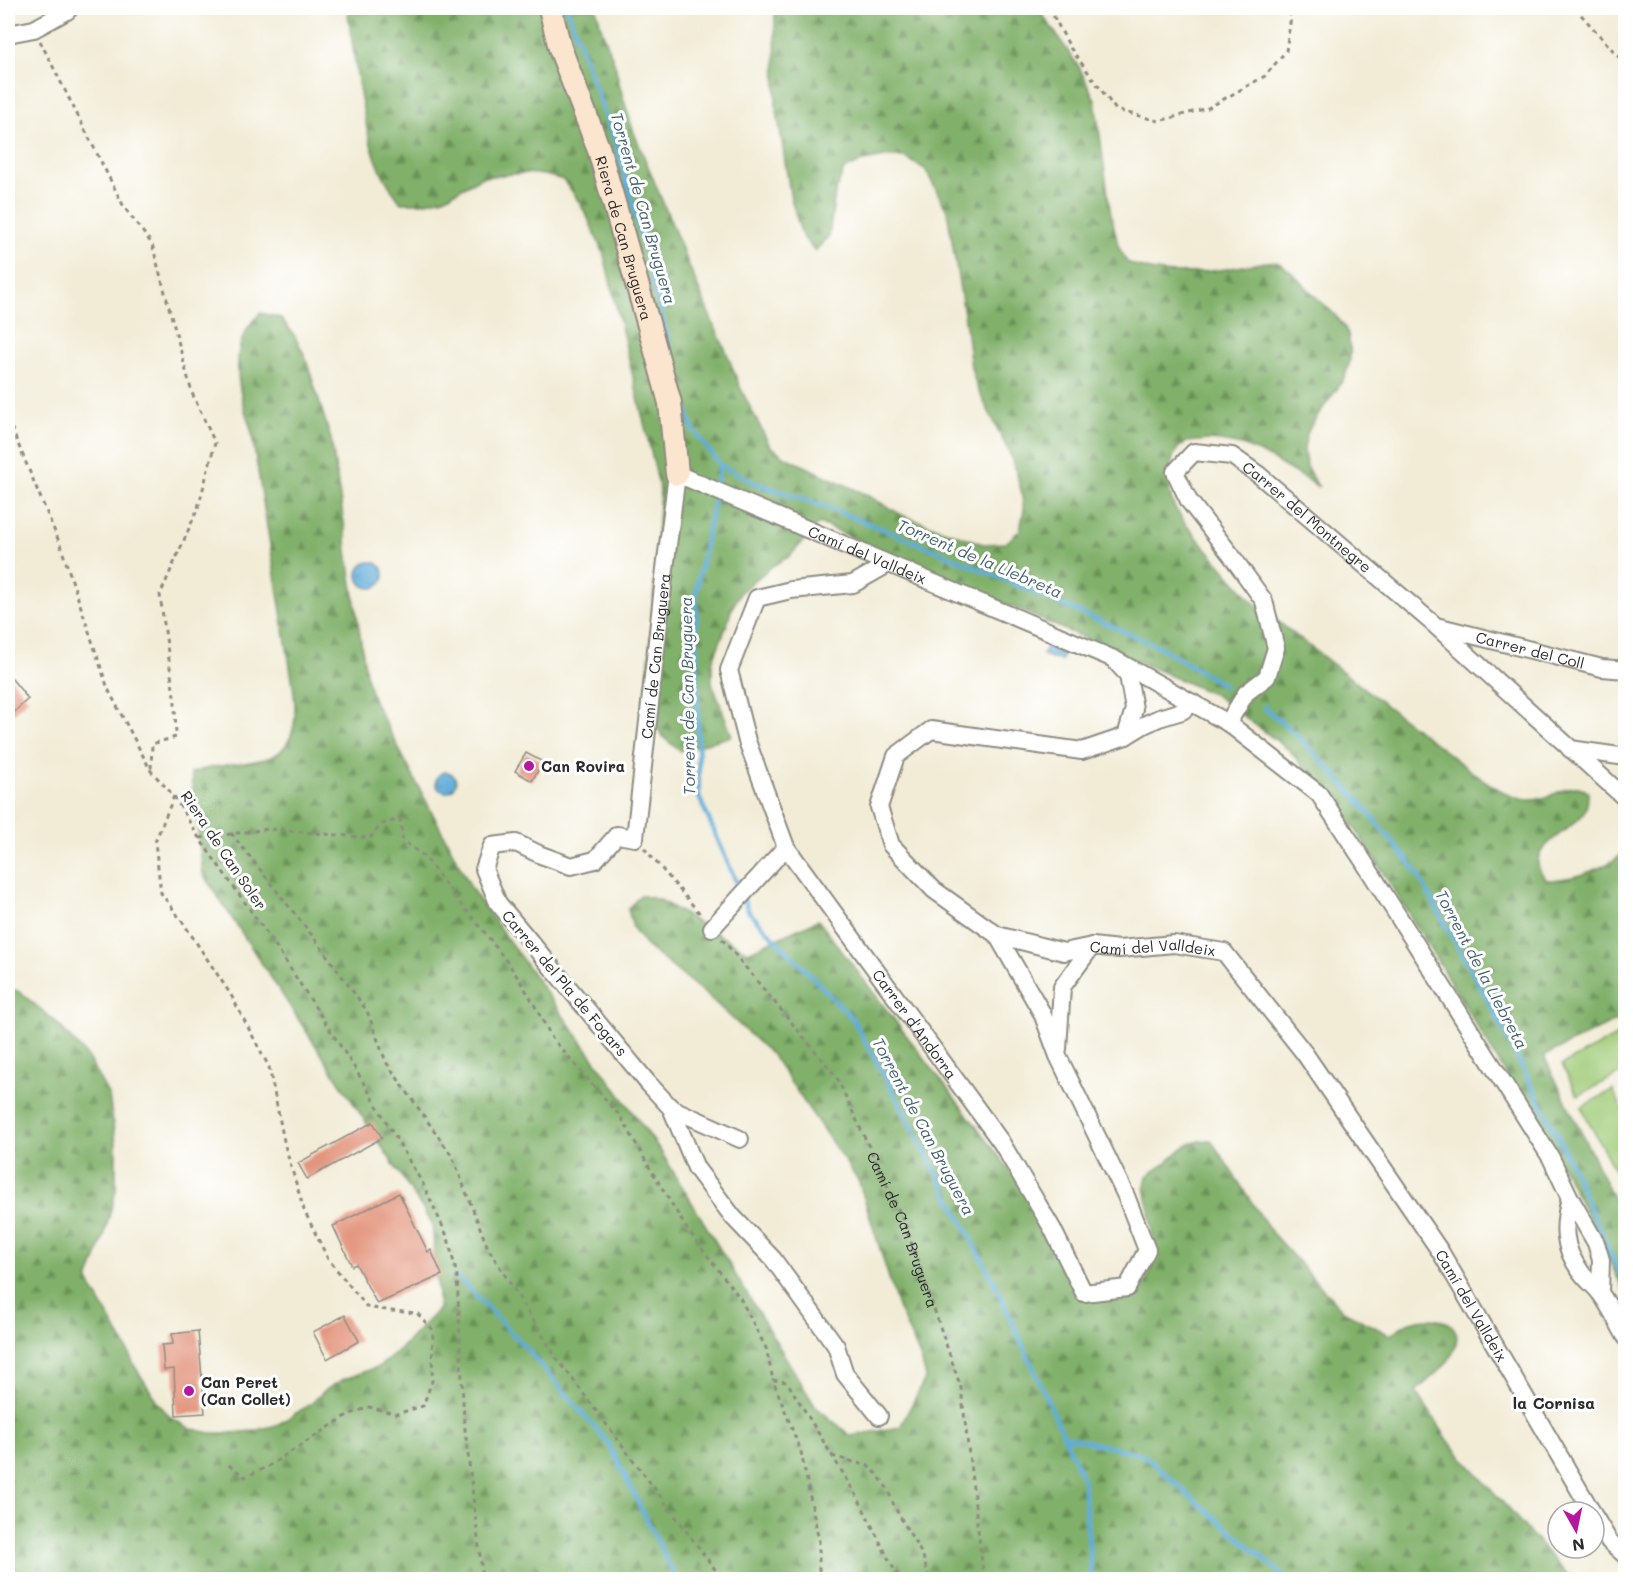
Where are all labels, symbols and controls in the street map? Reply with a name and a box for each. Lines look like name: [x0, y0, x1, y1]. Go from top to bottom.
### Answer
water label: Torrent de Can Bruguera: [607, 110, 681, 306]
street label: Riera de Can Bruguera: [591, 153, 657, 323]
street label: Carrer del Montnegre: [1239, 457, 1376, 577]
water label: Torrent de la Llebreta: [894, 514, 1066, 602]
street label: Camí del Valldeix: [805, 521, 930, 589]
street label: Camí de Can Bruguera: [636, 572, 674, 740]
water label: Torrent de Can Bruguera: [675, 597, 699, 795]
street label: Carrer del Coll: [1474, 626, 1587, 673]
place label: Can Rovira: [541, 756, 625, 776]
marker: Can Rovira: [522, 759, 536, 773]
street label: Riera de Can Soler: [177, 786, 271, 914]
water label: Torrent de la Llebreta: [1431, 886, 1533, 1052]
street label: Carrer del Pla de Fogars: [498, 906, 632, 1060]
street label: Camí del Valldeix: [1089, 934, 1217, 961]
street label: Carrer d'Andorra: [868, 965, 962, 1083]
water label: Torrent de Can Bruguera: [868, 1033, 980, 1219]
street label: Camí de Can Bruguera: [863, 1148, 943, 1310]
street label: Camí del Valldeix: [1431, 1246, 1512, 1366]
place label: Can Peret (Can Collet): [201, 1372, 291, 1409]
marker: Can Peret (Can Collet): [182, 1384, 196, 1398]
district label: la Cornisa: [1513, 1392, 1595, 1413]
north arrow: [1546, 1500, 1606, 1560]
text: N: [1571, 1534, 1586, 1557]

